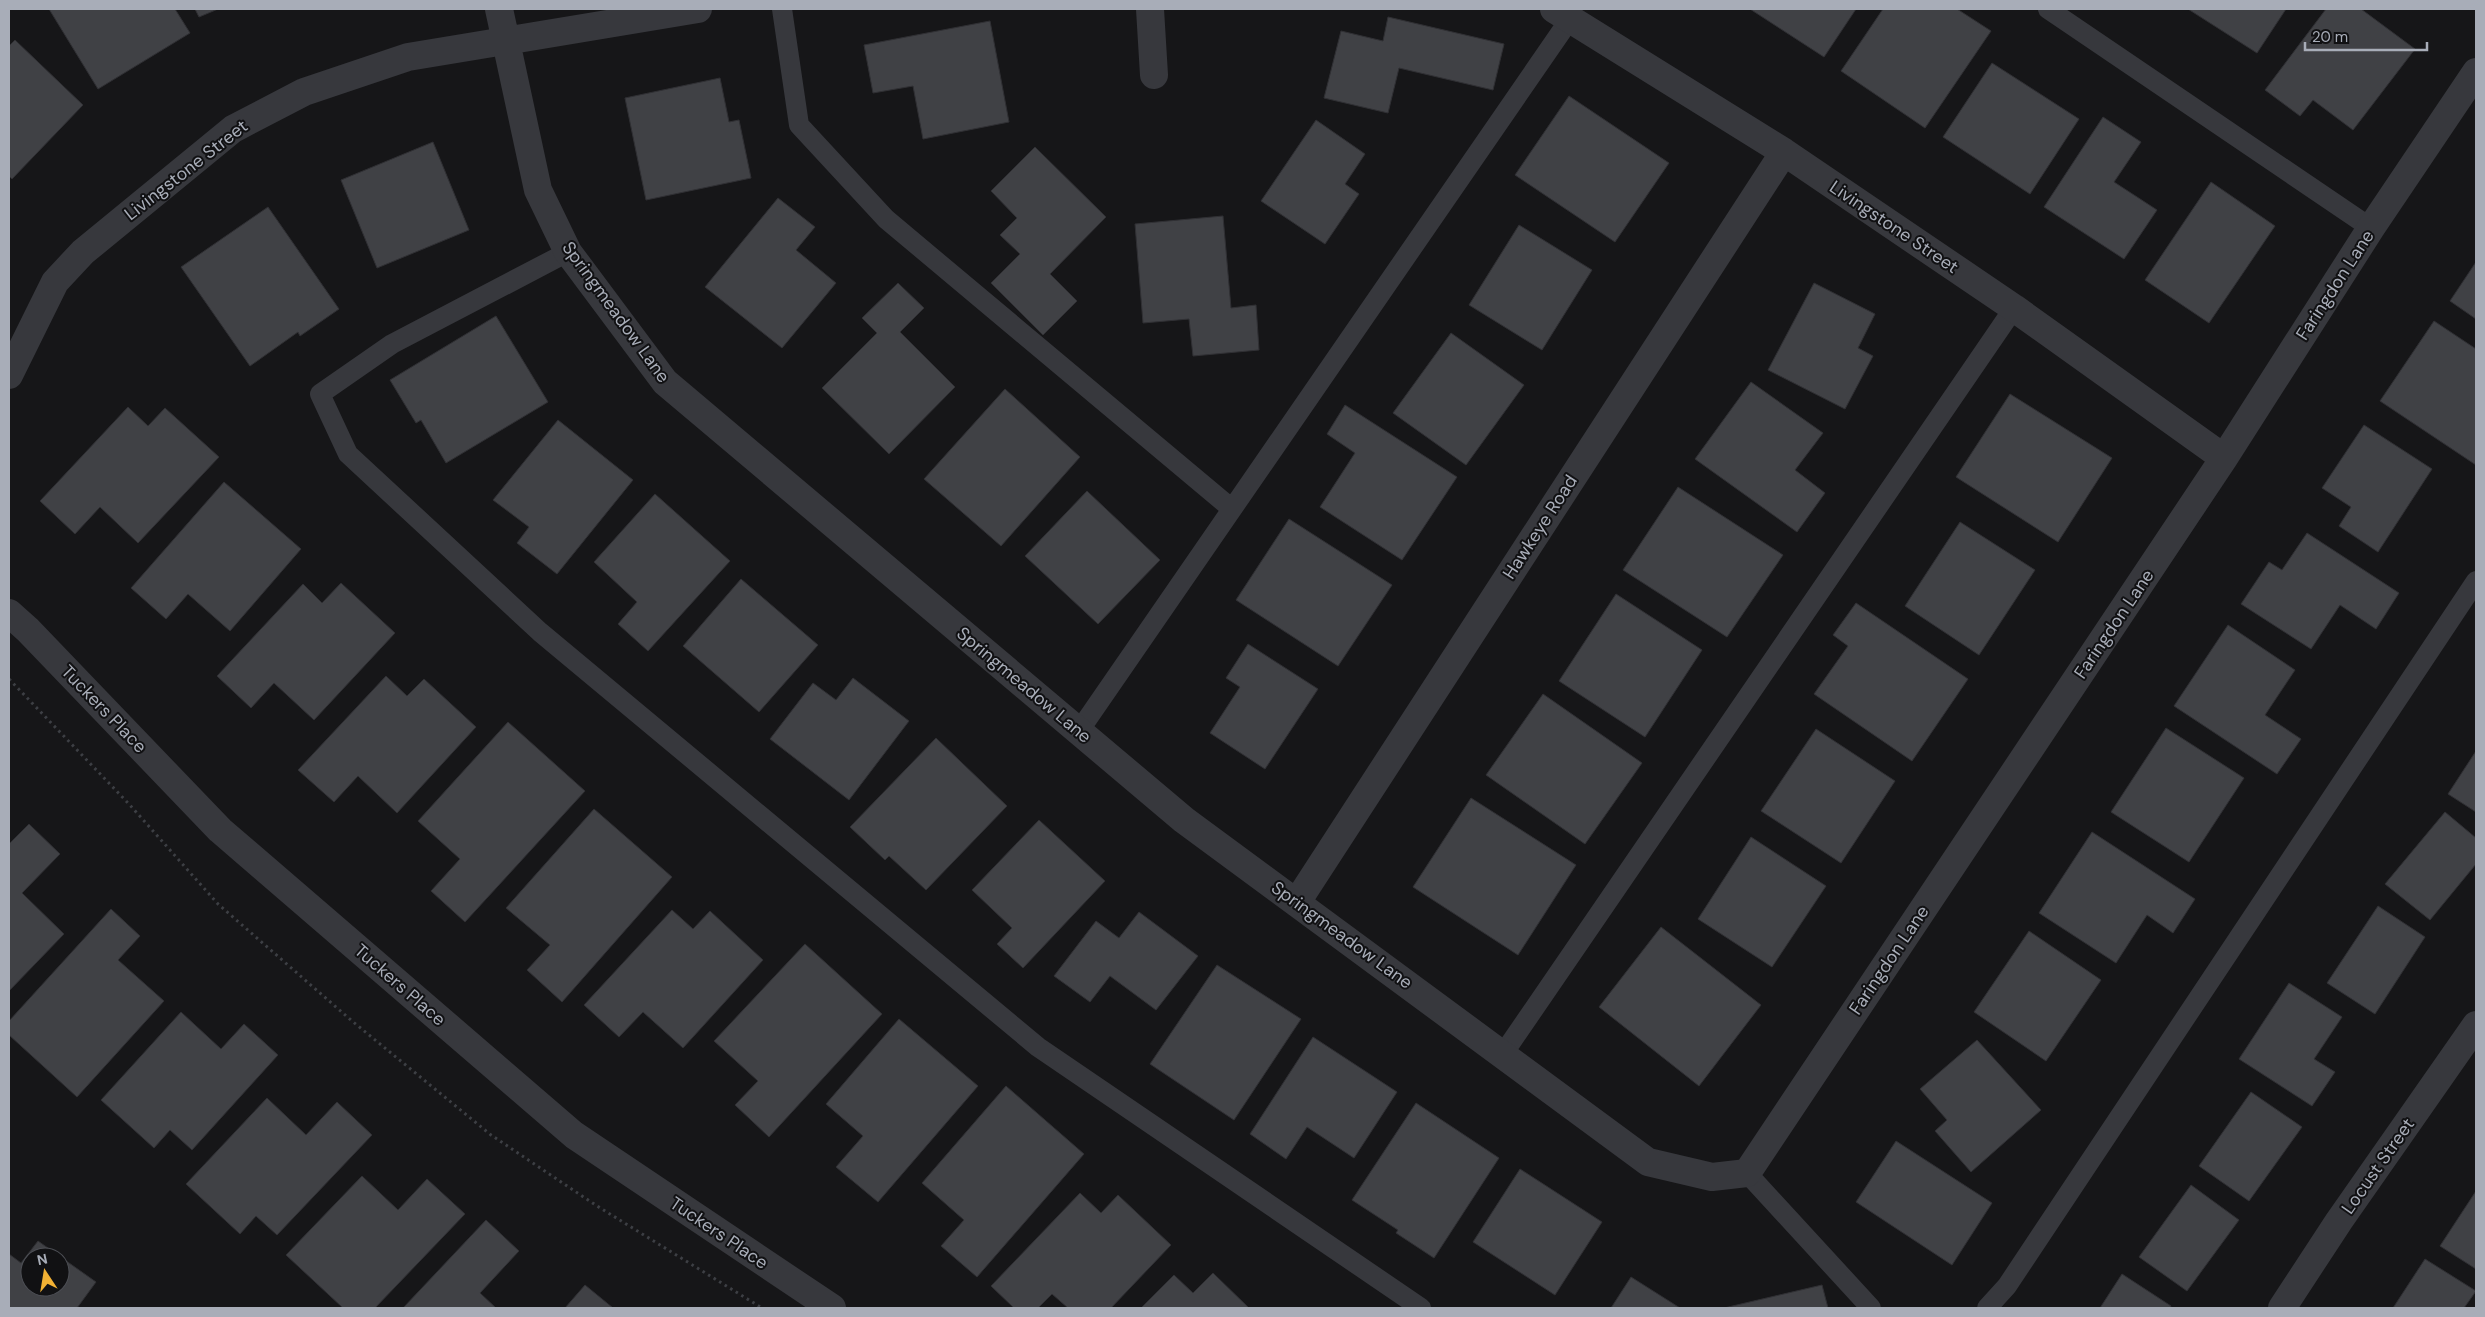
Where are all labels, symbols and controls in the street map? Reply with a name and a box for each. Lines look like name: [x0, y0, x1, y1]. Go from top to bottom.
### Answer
scale bar: [2305, 20, 2428, 52]
text: 20 m: [2312, 27, 2348, 47]
street label: Livingstone Street: [119, 114, 253, 226]
street label: Livingstone Street: [1825, 175, 1963, 279]
street label: Faringdon Lane: [2290, 225, 2380, 345]
street label: Springmeadow Lane: [557, 237, 675, 387]
street label: Hawkeye Road: [1497, 470, 1583, 584]
street label: Faringdon Lane: [2069, 565, 2159, 683]
street label: Springmeadow Lane: [952, 621, 1096, 749]
street label: Tuckers Place: [56, 660, 152, 758]
street label: Springmeadow Lane: [1267, 876, 1417, 994]
street label: Faringdon Lane: [1844, 901, 1934, 1019]
street label: Tuckers Place: [349, 939, 451, 1031]
street label: Locust Street: [2336, 1113, 2420, 1219]
street label: Tuckers Place: [665, 1191, 773, 1275]
north arrow: [20, 1247, 70, 1297]
text: N: [35, 1249, 49, 1269]

